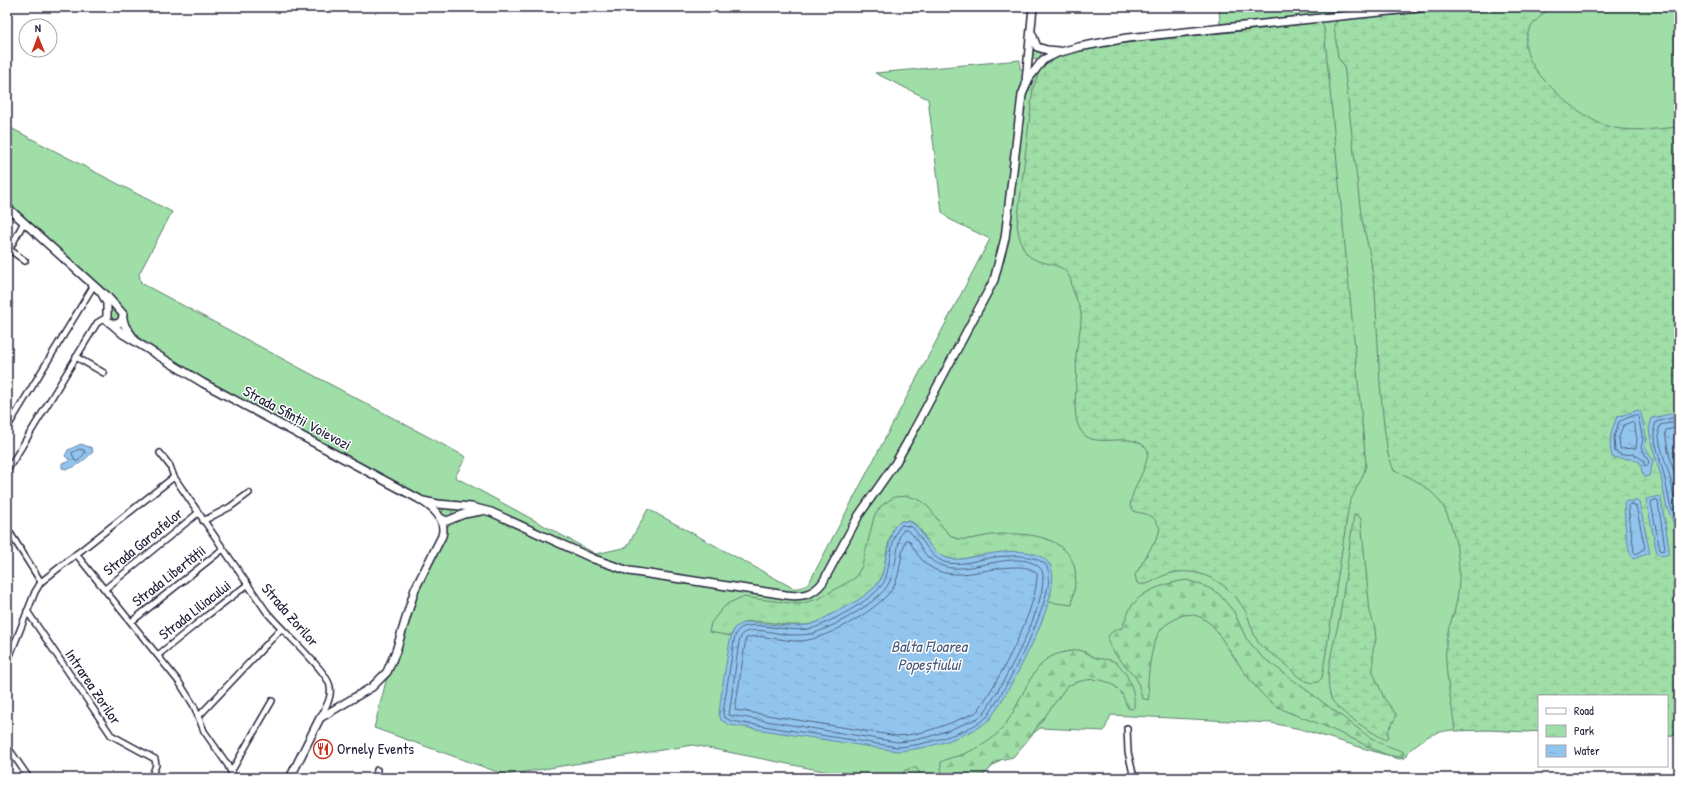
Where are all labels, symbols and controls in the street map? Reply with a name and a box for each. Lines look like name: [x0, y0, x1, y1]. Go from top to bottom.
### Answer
north arrow: [18, 18, 58, 58]
text: N: [35, 21, 41, 35]
street label: Strada Sfinții Voievozi: [240, 380, 355, 455]
street label: Strada Garoafelor: [98, 503, 187, 580]
street label: Strada Libertății: [127, 540, 210, 611]
street label: Strada Liliacului: [154, 575, 235, 644]
street label: Strada Zorilor: [257, 579, 324, 651]
water label: Balta Floarea Popeștiului: [891, 635, 969, 675]
street label: Intrarea Zorilor: [60, 645, 127, 729]
legend: [1538, 695, 1668, 767]
text: Road: [1574, 702, 1594, 719]
text: Park: [1574, 722, 1594, 739]
restaurant icon: Ornely Events: [312, 738, 334, 760]
place label: Ornely Events: [337, 738, 414, 759]
text: Water: [1574, 742, 1600, 759]

